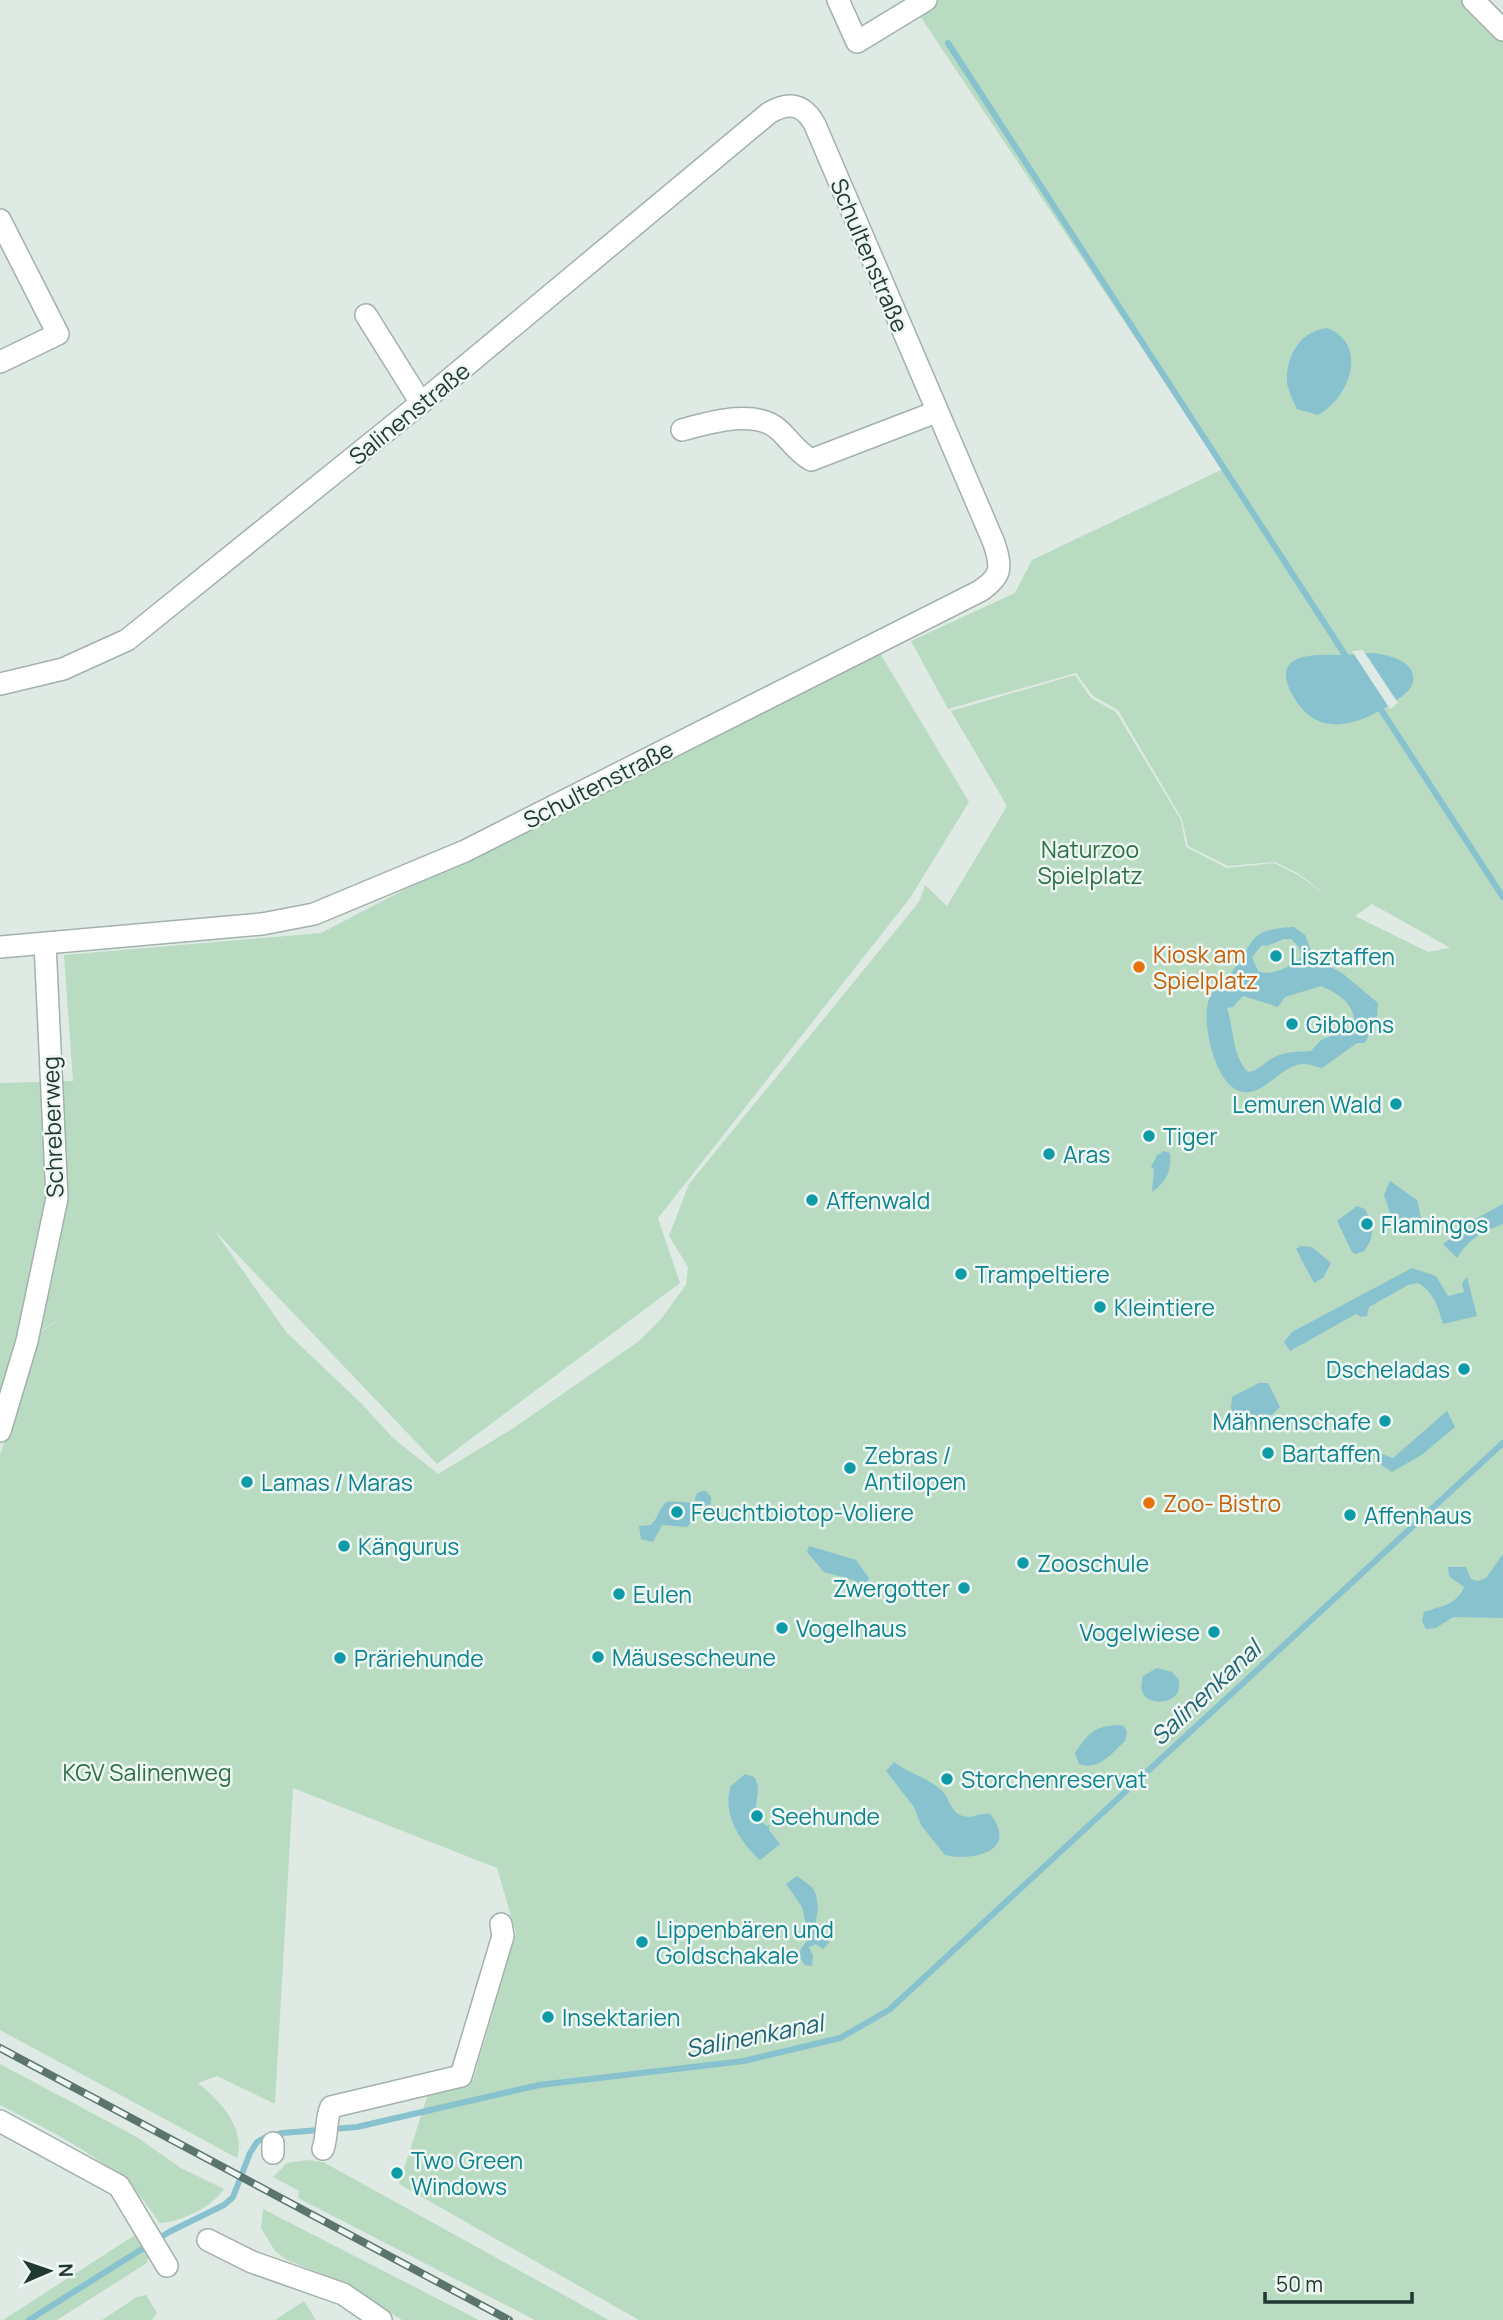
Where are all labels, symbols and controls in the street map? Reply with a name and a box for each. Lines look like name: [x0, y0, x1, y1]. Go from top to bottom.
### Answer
street label: Schultenstraße: [823, 173, 917, 337]
street label: Salinenstraße: [342, 354, 476, 472]
street label: Schultenstraße: [518, 732, 678, 836]
park label: Naturzoo Spielplatz: [1037, 833, 1143, 891]
place label: Kiosk am Spielplatz: [1153, 938, 1258, 996]
place label: Lisztaffen: [1290, 940, 1395, 972]
marker: Lisztaffen: [1268, 948, 1284, 964]
marker: Kiosk am Spielplatz: [1131, 959, 1147, 975]
place label: Gibbons: [1306, 1008, 1394, 1040]
marker: Gibbons: [1284, 1016, 1300, 1032]
street label: Schreberweg: [34, 1056, 70, 1198]
place label: Lemuren Wald: [1232, 1088, 1382, 1120]
marker: Lemuren Wald: [1388, 1096, 1404, 1112]
place label: Tiger: [1163, 1120, 1217, 1152]
marker: Tiger: [1141, 1128, 1157, 1144]
place label: Aras: [1063, 1138, 1110, 1170]
marker: Aras: [1041, 1146, 1057, 1162]
place label: Affenwald: [826, 1184, 930, 1216]
marker: Affenwald: [804, 1192, 820, 1208]
place label: Flamingos: [1381, 1208, 1488, 1240]
marker: Flamingos: [1359, 1216, 1375, 1232]
place label: Trampeltiere: [975, 1258, 1110, 1290]
marker: Trampeltiere: [953, 1266, 969, 1282]
place label: Kleintiere: [1114, 1291, 1215, 1323]
marker: Kleintiere: [1092, 1299, 1108, 1315]
place label: Dscheladas: [1326, 1353, 1450, 1385]
marker: Dscheladas: [1456, 1361, 1472, 1377]
place label: Mähnenschafe: [1213, 1405, 1371, 1437]
marker: Mähnenschafe: [1377, 1413, 1393, 1429]
place label: Bartaffen: [1282, 1437, 1381, 1469]
place label: Zebras / Antilopen: [864, 1439, 966, 1497]
marker: Bartaffen: [1260, 1445, 1276, 1461]
marker: Zebras / Antilopen: [842, 1460, 858, 1476]
place label: Lamas / Maras: [261, 1466, 413, 1498]
marker: Lamas / Maras: [239, 1474, 255, 1490]
place label: Zoo- Bistro: [1163, 1487, 1281, 1519]
marker: Zoo- Bistro: [1141, 1495, 1157, 1511]
place label: Feuchtbiotop-Voliere: [691, 1496, 914, 1528]
place label: Affenhaus: [1364, 1499, 1472, 1531]
marker: Feuchtbiotop-Voliere: [669, 1504, 685, 1520]
marker: Affenhaus: [1342, 1507, 1358, 1523]
place label: Kängurus: [358, 1530, 459, 1562]
marker: Kängurus: [336, 1538, 352, 1554]
place label: Zooschule: [1037, 1547, 1149, 1579]
marker: Zooschule: [1015, 1555, 1031, 1571]
place label: Zwergotter: [833, 1572, 950, 1604]
place label: Eulen: [633, 1578, 692, 1610]
marker: Zwergotter: [956, 1580, 972, 1596]
marker: Eulen: [611, 1586, 627, 1602]
place label: Vogelhaus: [796, 1612, 907, 1644]
place label: Vogelwiese: [1079, 1616, 1200, 1648]
marker: Vogelhaus: [774, 1620, 790, 1636]
marker: Vogelwiese: [1206, 1624, 1222, 1640]
water label: Salinenkanal: [1143, 1630, 1270, 1752]
place label: Mäusescheune: [612, 1641, 776, 1673]
place label: Präriehunde: [354, 1642, 484, 1674]
marker: Mäusescheune: [590, 1649, 606, 1665]
marker: Präriehunde: [332, 1650, 348, 1666]
park label: KGV Salinenweg: [62, 1756, 232, 1788]
place label: Storchenreservat: [961, 1763, 1147, 1795]
marker: Storchenreservat: [939, 1771, 955, 1787]
place label: Seehunde: [771, 1800, 880, 1832]
marker: Seehunde: [749, 1808, 765, 1824]
place label: Lippenbären und Goldschakale: [656, 1913, 834, 1971]
marker: Lippenbären und Goldschakale: [634, 1934, 650, 1950]
place label: Insektarien: [562, 2001, 680, 2033]
water label: Salinenkanal: [682, 2005, 829, 2065]
marker: Insektarien: [540, 2009, 556, 2025]
place label: Two Green Windows: [411, 2144, 523, 2202]
marker: Two Green Windows: [389, 2165, 405, 2181]
north arrow: [14, 2236, 84, 2306]
scale bar: [1265, 2260, 1412, 2304]
text: N: [53, 2263, 79, 2278]
text: 50 m: [1276, 2270, 1323, 2298]

